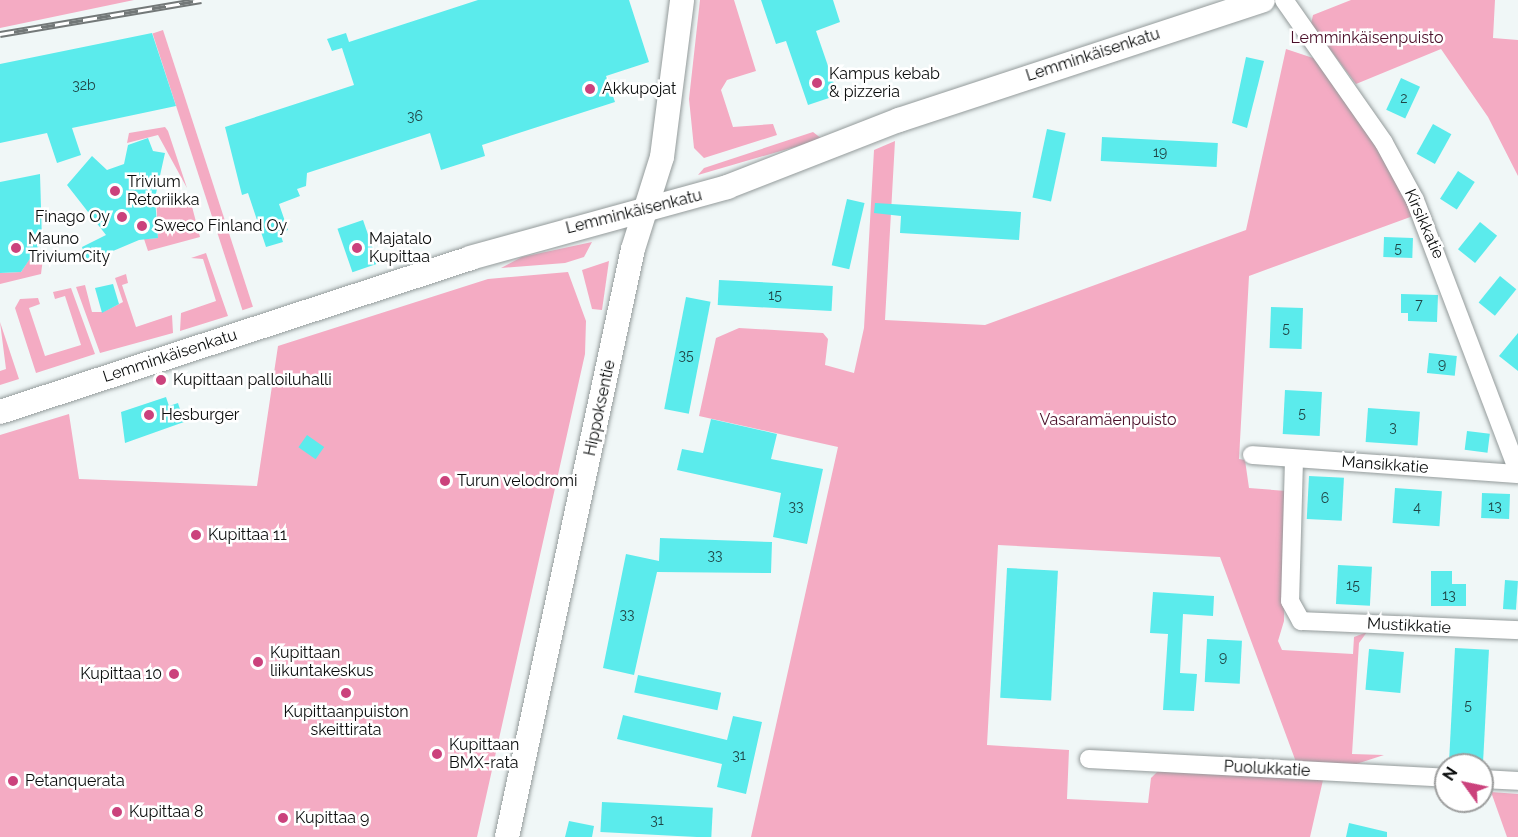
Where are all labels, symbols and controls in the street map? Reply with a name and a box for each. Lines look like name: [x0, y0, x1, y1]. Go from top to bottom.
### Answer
street label: Lemminkäisenkatu: [1024, 24, 1162, 86]
park label: Lemminkäisenpuisto: [1290, 28, 1444, 48]
place label: Kampus kebab & pizzeria: [829, 64, 940, 102]
marker: Kampus kebab & pizzeria: [810, 76, 824, 90]
house number: 32b: [72, 77, 96, 93]
place label: Akkupojat: [602, 79, 676, 99]
marker: Akkupojat: [583, 82, 597, 96]
house number: 2: [1400, 90, 1408, 106]
house number: 36: [407, 108, 423, 124]
house number: 19: [1153, 144, 1167, 160]
place label: Trivium Retoriikka: [127, 172, 199, 210]
marker: Trivium Retoriikka: [108, 184, 122, 198]
street label: Lemminkäisenkatu: [564, 186, 704, 238]
street label: Kirsikkatie: [1400, 186, 1448, 262]
place label: Finago Oy: [35, 207, 110, 227]
marker: Finago Oy: [115, 210, 129, 224]
place label: Sweco Finland Oy: [154, 216, 287, 236]
marker: Sweco Finland Oy: [135, 219, 149, 233]
place label: Mauno TriviumCity: [28, 229, 110, 267]
place label: Majatalo Kupittaa: [369, 229, 432, 267]
house number: 5: [1394, 240, 1402, 256]
marker: Mauno TriviumCity: [9, 241, 23, 255]
marker: Majatalo Kupittaa: [350, 241, 364, 255]
house number: 15: [768, 287, 782, 303]
house number: 7: [1415, 296, 1423, 312]
house number: 5: [1282, 320, 1290, 336]
street label: Lemminkäisenkatu: [101, 325, 239, 387]
house number: 35: [678, 347, 694, 363]
house number: 9: [1438, 356, 1446, 372]
street label: Hippoksentie: [580, 358, 620, 458]
place label: Kupittaan palloiluhalli: [173, 370, 332, 390]
marker: Kupittaan palloiluhalli: [154, 373, 168, 387]
place label: Hesburger: [161, 405, 239, 425]
house number: 5: [1298, 405, 1306, 421]
marker: Hesburger: [142, 408, 156, 422]
park label: Vasaramäenpuisto: [1040, 410, 1176, 430]
house number: 3: [1389, 419, 1397, 435]
street label: Mansikkatie: [1341, 452, 1429, 478]
place label: Turun velodromi: [457, 471, 578, 491]
marker: Turun velodromi: [438, 474, 452, 488]
house number: 6: [1321, 490, 1329, 506]
house number: 33: [789, 498, 803, 514]
house number: 13: [1488, 498, 1502, 514]
house number: 4: [1413, 499, 1421, 515]
place label: Kupittaa 11: [208, 525, 287, 545]
marker: Kupittaa 11: [189, 528, 203, 542]
house number: 33: [708, 547, 722, 563]
house number: 15: [1346, 577, 1360, 593]
house number: 13: [1442, 587, 1456, 603]
house number: 33: [620, 606, 634, 622]
street label: Mustikkatie: [1367, 614, 1451, 638]
place label: Kupittaan liikuntakeskus: [270, 643, 374, 681]
house number: 9: [1219, 649, 1227, 665]
marker: Kupittaan liikuntakeskus: [251, 655, 265, 669]
place label: Kupittaa 10: [80, 664, 162, 684]
marker: Kupittaa 10: [167, 667, 181, 681]
marker: Kupittaanpuiston skeittirata: [339, 686, 353, 700]
house number: 5: [1464, 697, 1472, 713]
place label: Kupittaanpuiston skeittirata: [283, 702, 409, 740]
place label: Kupittaan BMX-rata: [449, 735, 519, 773]
marker: Kupittaan BMX-rata: [430, 747, 444, 761]
house number: 31: [732, 747, 746, 763]
north arrow: [1434, 753, 1494, 813]
street label: Puolukkatie: [1223, 757, 1311, 781]
text: N: [1439, 764, 1461, 784]
place label: Petanquerata: [25, 771, 125, 791]
marker: Petanquerata: [6, 774, 20, 788]
place label: Kupittaa 8: [129, 802, 204, 822]
marker: Kupittaa 8: [110, 805, 124, 819]
place label: Kupittaa 9: [295, 808, 369, 828]
marker: Kupittaa 9: [276, 811, 290, 825]
house number: 31: [650, 812, 664, 828]

